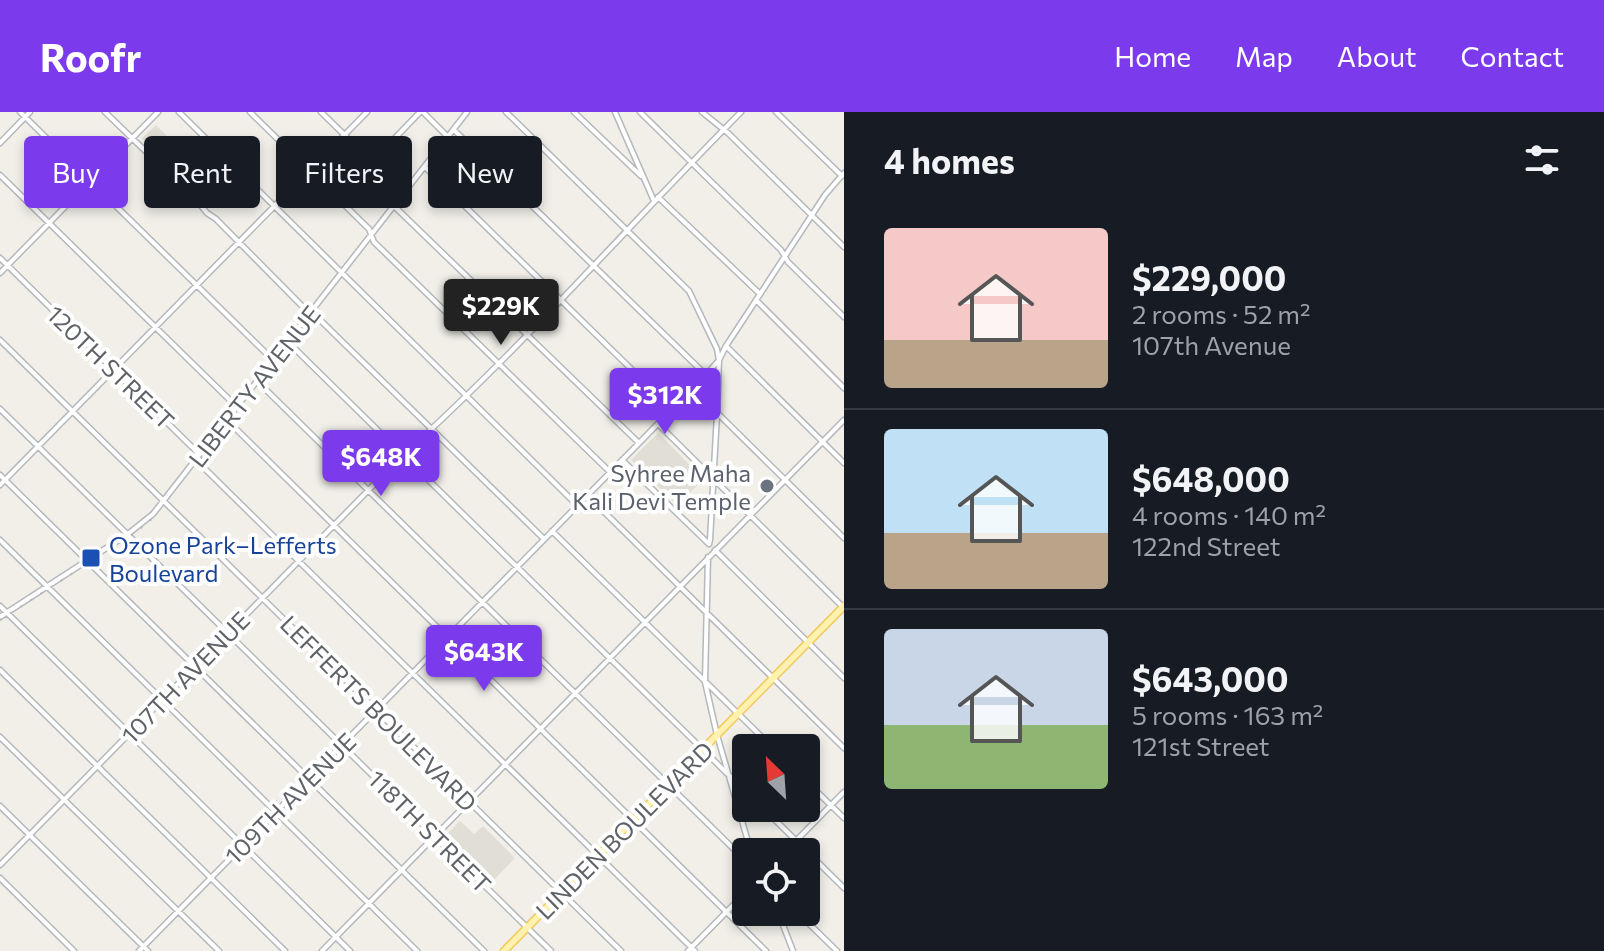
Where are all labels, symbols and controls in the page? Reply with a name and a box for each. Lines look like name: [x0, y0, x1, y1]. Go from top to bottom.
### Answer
text: Roofr: [40, 33, 141, 80]
text: Home: [1114, 39, 1191, 73]
text: Map: [1235, 39, 1293, 73]
text: About: [1337, 39, 1417, 73]
text: Contact: [1461, 39, 1564, 73]
chip: Buy: [24, 136, 128, 208]
chip: Rent: [144, 136, 260, 208]
chip: Filters: [276, 136, 412, 208]
chip: New: [428, 136, 542, 208]
icon: filters: [1520, 138, 1564, 182]
text: 4 homes: [884, 139, 1015, 181]
text: $229,000: [1132, 256, 1286, 298]
icon: home: [948, 260, 1044, 356]
pin: $229K: [445, 279, 557, 347]
text: $229K: [462, 289, 540, 320]
text: 2 rooms · 52 m²: [1132, 298, 1310, 329]
street label: 120TH STREET: [41, 299, 181, 435]
street label: LIBERTY AVENUE: [182, 300, 326, 472]
text: 107th Avenue: [1132, 329, 1291, 360]
pin: $312K: [609, 368, 721, 436]
text: $312K: [628, 378, 702, 409]
pin: $648K: [325, 430, 437, 498]
text: $648K: [340, 440, 422, 471]
text: $648,000: [1132, 457, 1290, 499]
place label: Syhree Maha Kali Devi Temple: [572, 458, 751, 515]
icon: home: [948, 461, 1044, 557]
marker: Syhree Maha Kali Devi Temple: [758, 477, 776, 495]
text: 4 rooms · 140 m²: [1132, 499, 1326, 530]
place label: Ozone Park–Lefferts Boulevard: [109, 530, 337, 587]
text: 122nd Street: [1132, 530, 1280, 561]
marker: Ozone Park–Lefferts Boulevard: [80, 547, 102, 569]
street label: 107TH AVENUE: [115, 605, 255, 749]
street label: LEFFERTS BOULEVARD: [275, 609, 483, 817]
pin: $643K: [428, 625, 540, 693]
text: $643K: [444, 635, 524, 666]
text: $643,000: [1132, 657, 1289, 699]
icon: home: [948, 661, 1044, 757]
text: 5 rooms · 163 m²: [1132, 699, 1323, 730]
street label: 109TH AVENUE: [219, 727, 361, 869]
text: 121st Street: [1132, 730, 1270, 761]
north arrow: [732, 734, 820, 822]
map controls: [732, 734, 820, 926]
street label: LINDEN BOULEVARD: [529, 735, 719, 925]
street label: 118TH STREET: [363, 764, 497, 898]
button: locate: [732, 838, 820, 926]

